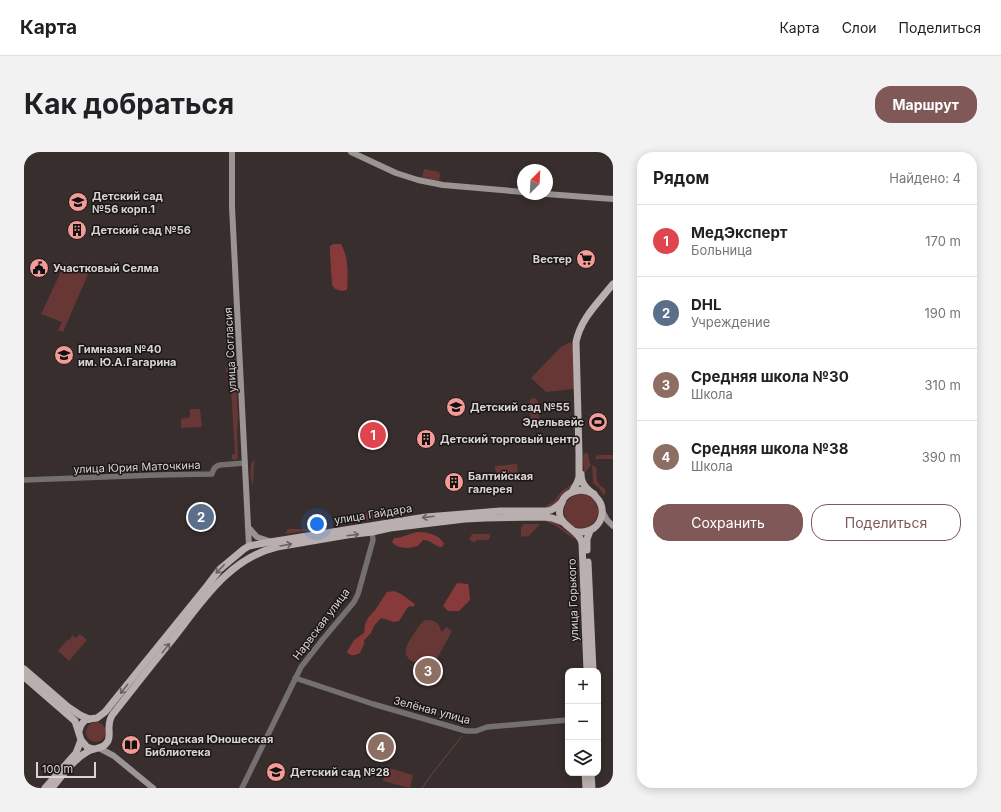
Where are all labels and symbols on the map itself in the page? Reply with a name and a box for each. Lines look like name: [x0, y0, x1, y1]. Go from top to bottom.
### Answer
north arrow: [517, 164, 553, 200]
place label: Детский сад №56 корп.1: [92, 189, 164, 216]
school or university icon: Детский сад №56 корп.1: [67, 191, 89, 213]
building icon: Детский сад №56: [66, 219, 88, 241]
place label: Детский сад №56: [91, 223, 191, 237]
supermarket icon: Вестер: [575, 248, 597, 270]
place label: Вестер: [533, 252, 572, 266]
public building icon: Участковый Селма: [28, 257, 50, 279]
place label: Участковый Селма: [53, 261, 159, 275]
street label: улица Согласия: [221, 307, 239, 393]
place label: Гимназия №40 им. Ю.А.Гагарина: [78, 342, 176, 369]
school or university icon: Гимназия №40 им. Ю.А.Гагарина: [53, 344, 75, 366]
school or university icon: Детский сад №55: [445, 396, 467, 418]
place label: Детский сад №55: [470, 400, 570, 414]
sports icon: Эдельвейс: [587, 411, 609, 433]
place label: Эдельвейс: [523, 415, 585, 429]
pin: 1: [360, 420, 386, 450]
building icon: Детский торговый центр: [415, 428, 437, 450]
place label: Детский торговый центр: [440, 432, 579, 446]
street label: улица Юрия Маточкина: [73, 458, 201, 476]
place label: Балтийская галерея: [468, 469, 533, 496]
building icon: Балтийская галерея: [443, 471, 465, 493]
street label: улица Гайдара: [333, 501, 413, 527]
pin: 2: [188, 502, 214, 532]
one-way arrow: [422, 513, 435, 521]
your location: [307, 514, 327, 534]
one-way arrow: [346, 531, 359, 539]
one-way arrow: [279, 541, 292, 549]
street label: улица Горького: [565, 558, 581, 642]
one-way arrow: [215, 564, 225, 574]
street label: Нарвская улица: [289, 585, 353, 663]
one-way arrow: [161, 642, 170, 653]
pin: 3: [415, 656, 441, 686]
one-way arrow: [120, 683, 129, 694]
street label: Зелёная улица: [392, 693, 472, 727]
place label: Городская Юношеская Библиотека: [145, 732, 273, 759]
pin: 4: [368, 732, 394, 762]
library icon: Городская Юношеская Библиотека: [120, 734, 142, 756]
scale bar: [36, 760, 96, 779]
school or university icon: Детский сад №28: [265, 761, 287, 783]
place label: Детский сад №28: [290, 765, 390, 779]

